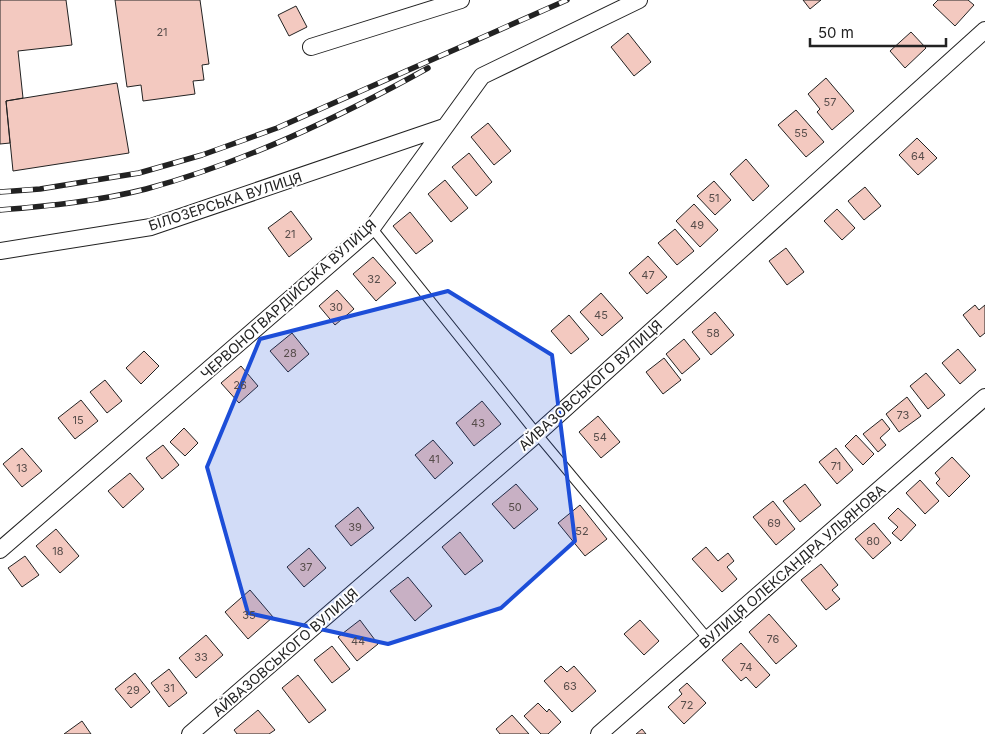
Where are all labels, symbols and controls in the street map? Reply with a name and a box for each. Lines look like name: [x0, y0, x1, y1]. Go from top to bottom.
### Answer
scale bar: [810, 15, 946, 47]
text: 50 m: [818, 23, 854, 42]
house number: 21: [156, 25, 168, 39]
house number: 57: [824, 95, 836, 109]
house number: 55: [794, 126, 808, 140]
house number: 64: [911, 149, 925, 163]
street label: БІЛОЗЕРСЬКА ВУЛИЦЯ: [146, 168, 304, 234]
house number: 51: [708, 191, 720, 205]
street label: ЧЕРВОНОГВАРДІЙСЬКА ВУЛИЦЯ: [196, 215, 379, 382]
house number: 49: [690, 218, 704, 232]
house number: 21: [284, 227, 296, 241]
house number: 47: [641, 268, 655, 282]
house number: 32: [367, 272, 381, 286]
house number: 30: [329, 300, 343, 314]
house number: 45: [594, 308, 608, 322]
street label: АЙВАЗОВСЬКОГО ВУЛИЦЯ: [514, 315, 665, 454]
house number: 58: [706, 326, 720, 340]
house number: 28: [283, 346, 297, 360]
house number: 26: [233, 378, 247, 392]
house number: 73: [897, 408, 910, 422]
house number: 15: [72, 413, 84, 427]
house number: 43: [471, 416, 485, 430]
house number: 54: [593, 430, 607, 444]
house number: 41: [428, 452, 440, 466]
house number: 71: [831, 459, 841, 473]
house number: 13: [16, 461, 28, 475]
street label: ВУЛИЦЯ ОЛЕКСАНДРА УЛЬЯНОВА: [696, 480, 889, 651]
house number: 50: [508, 500, 522, 514]
house number: 69: [767, 516, 781, 530]
house number: 39: [348, 520, 362, 534]
house number: 52: [575, 524, 589, 538]
house number: 80: [866, 534, 880, 548]
house number: 18: [52, 544, 64, 558]
house number: 37: [299, 560, 313, 574]
street label: АЙВАЗОВСЬКОГО ВУЛИЦЯ: [208, 584, 361, 720]
house number: 35: [242, 608, 256, 622]
house number: 76: [767, 632, 780, 646]
house number: 44: [351, 634, 365, 648]
house number: 33: [194, 650, 208, 664]
house number: 74: [740, 660, 752, 674]
house number: 63: [563, 679, 577, 693]
house number: 31: [163, 681, 175, 695]
house number: 29: [126, 683, 140, 697]
house number: 72: [681, 698, 693, 712]

